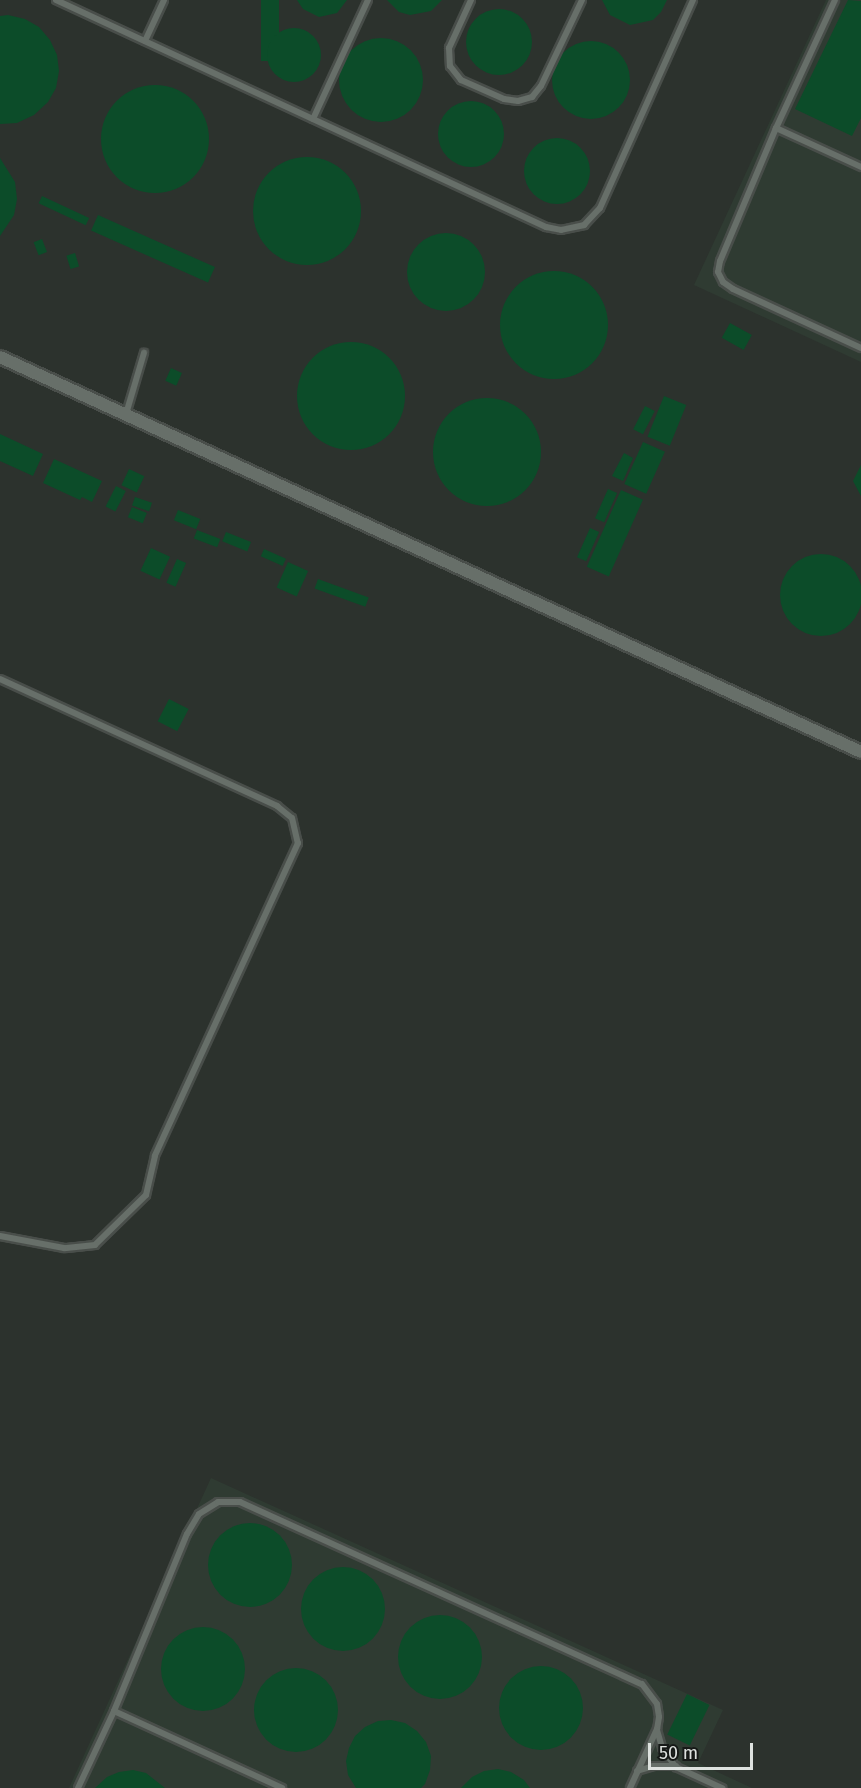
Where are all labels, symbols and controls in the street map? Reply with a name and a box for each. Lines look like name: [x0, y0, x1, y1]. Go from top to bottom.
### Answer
scale bar: [651, 1731, 756, 1769]
text: 50 m: [659, 1742, 698, 1764]

